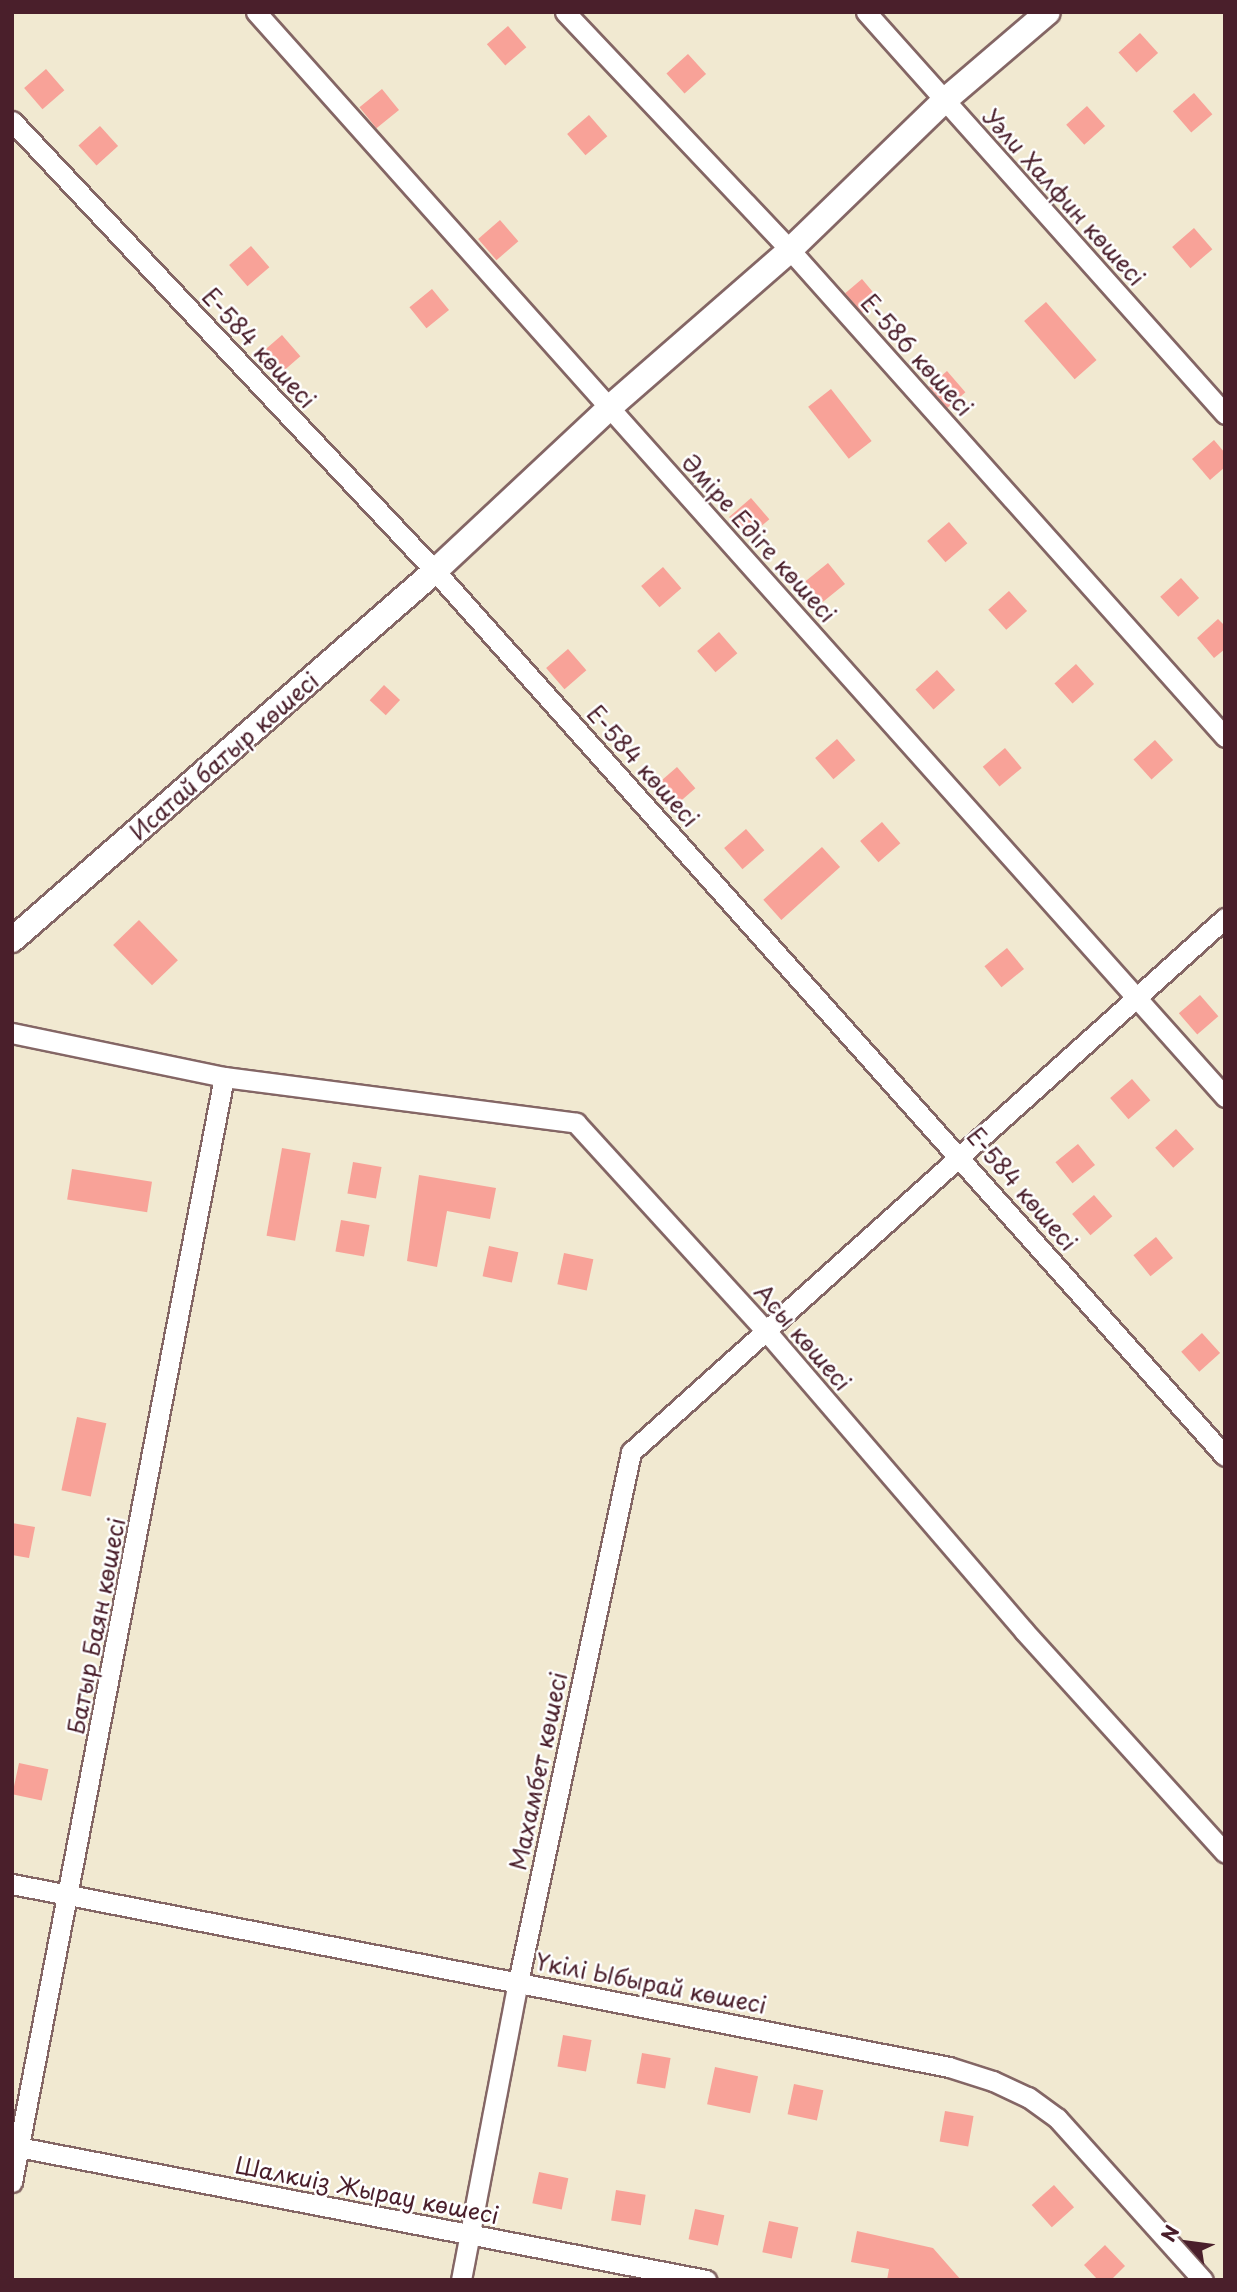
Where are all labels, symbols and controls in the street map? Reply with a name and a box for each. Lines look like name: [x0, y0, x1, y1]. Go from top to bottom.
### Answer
street label: Уәли Халфин көшесі: [976, 102, 1152, 292]
street label: Е-584 көшесі: [196, 282, 322, 414]
street label: Е-586 көшесі: [855, 289, 979, 421]
street label: Әміре Едіге көшесі: [676, 448, 842, 628]
street label: Исатай батыр көшесі: [124, 666, 324, 846]
street label: Е-584 көшесі: [581, 700, 705, 832]
street label: Е-584 көшесі: [961, 1122, 1083, 1256]
street label: Асы көшесі: [749, 1278, 857, 1396]
street label: Батыр Баян көшесі: [62, 1516, 130, 1736]
street label: Махамбет көшесі: [503, 1669, 573, 1873]
street label: Үкілі Ыбырай көшесі: [533, 1947, 769, 2019]
street label: Шалкиіз Жырау көшесі: [232, 2151, 502, 2229]
north arrow: [1153, 2208, 1223, 2278]
text: N: [1154, 2220, 1185, 2246]

